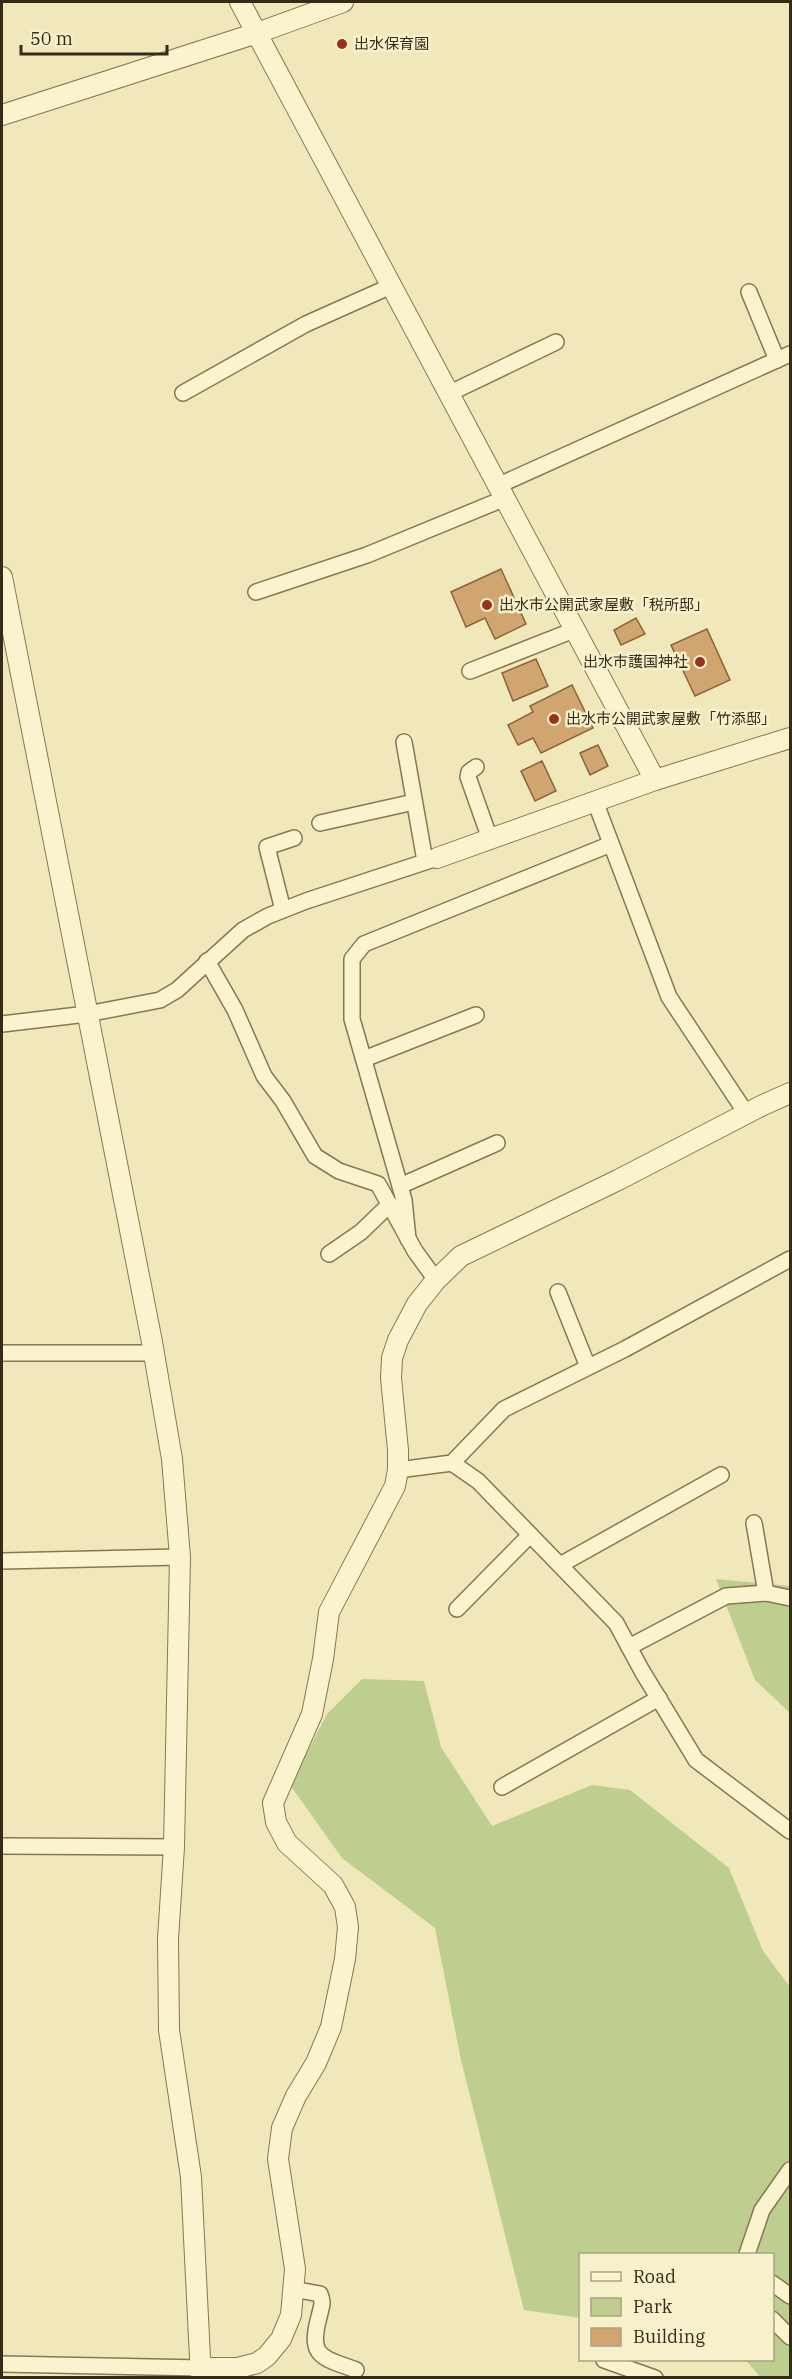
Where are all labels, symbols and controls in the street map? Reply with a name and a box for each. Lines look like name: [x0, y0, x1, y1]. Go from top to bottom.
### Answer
scale bar: [21, 18, 166, 56]
text: 50 m: [30, 27, 73, 50]
place label: 出水保育園: [354, 34, 429, 53]
marker: 出水保育園: [335, 37, 349, 51]
place label: 出水市公開武家屋敷「税所邸」: [499, 595, 709, 614]
marker: 出水市公開武家屋敷「税所邸」: [480, 598, 494, 612]
place label: 出水市護国神社: [583, 652, 688, 671]
marker: 出水市護国神社: [693, 655, 707, 669]
place label: 出水市公開武家屋敷「竹添邸」: [566, 709, 776, 728]
marker: 出水市公開武家屋敷「竹添邸」: [547, 712, 561, 726]
legend: [579, 2253, 774, 2361]
text: Road: [633, 2265, 676, 2288]
text: Park: [633, 2295, 673, 2318]
text: Building: [633, 2325, 705, 2348]

